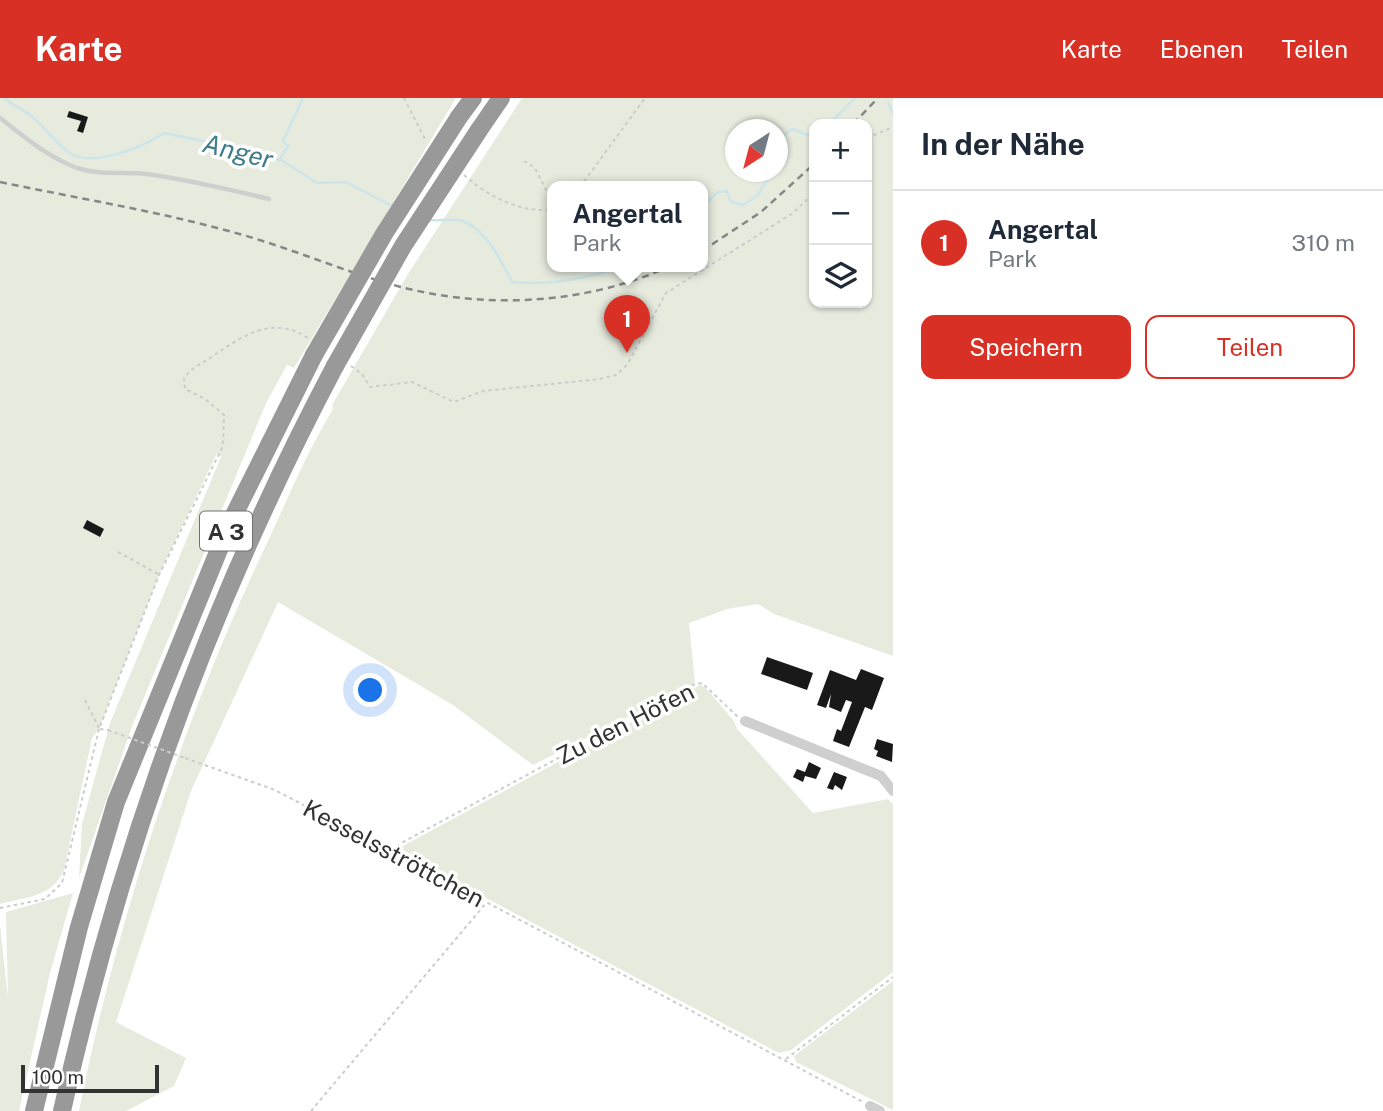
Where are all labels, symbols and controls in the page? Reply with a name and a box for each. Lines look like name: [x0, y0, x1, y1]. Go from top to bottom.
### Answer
text: Karte: [35, 30, 123, 68]
text: Karte: [1061, 35, 1122, 63]
text: Ebenen: [1160, 35, 1244, 63]
text: Teilen: [1282, 35, 1348, 63]
north arrow: [725, 119, 788, 182]
map controls: [809, 119, 872, 308]
button: +: [809, 119, 872, 182]
text: In der Nähe: [921, 126, 1085, 162]
water label: Anger: [200, 127, 276, 175]
popup: [547, 181, 708, 272]
button: −: [809, 182, 872, 245]
text: Angertal: [573, 198, 682, 229]
text: Angertal: [988, 214, 1098, 245]
text: Park: [573, 229, 622, 256]
text: 1: [939, 229, 949, 256]
text: 310 m: [1292, 229, 1355, 256]
button: layers: [809, 245, 872, 308]
text: Park: [988, 245, 1037, 272]
pin: 1: [604, 295, 650, 353]
button: Speichern: [921, 315, 1131, 379]
button: Teilen: [1145, 315, 1355, 379]
road number: A 3: [200, 512, 252, 550]
your location: [353, 673, 387, 707]
street label: Zu den Höfen: [552, 676, 698, 770]
street label: Kesselsströttchen: [299, 794, 489, 912]
scale bar: [21, 1062, 159, 1094]
text: 100 m: [32, 1066, 84, 1088]

